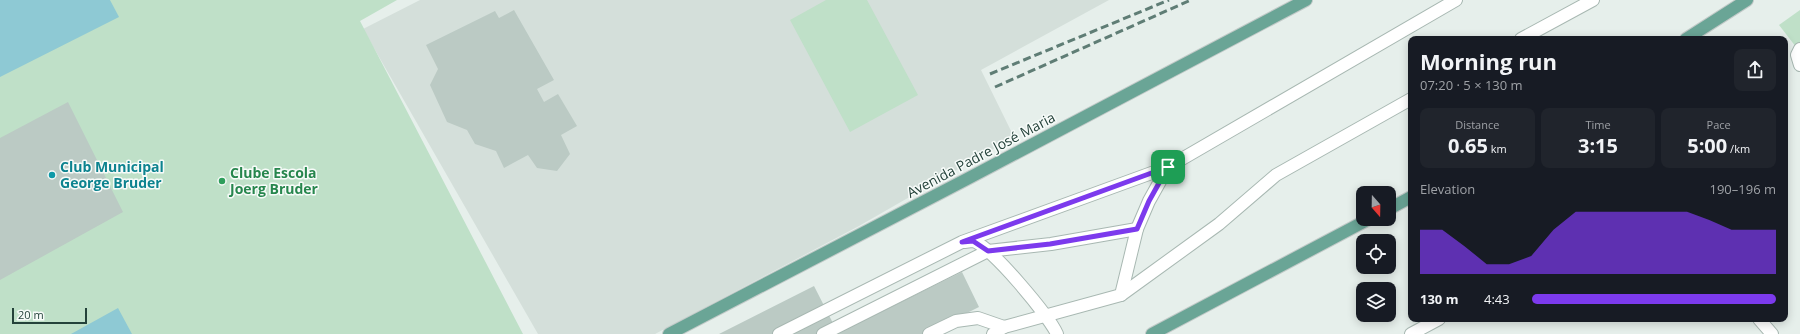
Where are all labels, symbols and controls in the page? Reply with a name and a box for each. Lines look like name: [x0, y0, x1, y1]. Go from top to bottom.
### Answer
text: Morning run: [1420, 46, 1557, 76]
button: share: [1734, 49, 1776, 91]
text: 07:20 · 5 × 130 m: [1420, 76, 1523, 94]
street label: Avenida Padre José Maria: [903, 107, 1058, 202]
text: Distance: [1455, 117, 1499, 132]
text: Time: [1585, 117, 1611, 132]
text: Pace: [1707, 117, 1731, 132]
text: 0.65: [1448, 132, 1488, 159]
text: 3:15: [1578, 132, 1618, 159]
text: 5:00: [1687, 132, 1727, 159]
text: km: [1488, 141, 1507, 156]
text: /km: [1727, 141, 1750, 156]
pin: [1151, 150, 1185, 184]
icon: arrive: [1157, 156, 1179, 178]
place label: Club Municipal George Bruder: [60, 157, 164, 192]
place label: Clube Escola Joerg Bruder: [228, 163, 319, 198]
marker: Club Municipal George Bruder: [47, 170, 57, 180]
marker: Clube Escola Joerg Bruder: [217, 176, 227, 186]
text: Elevation: [1420, 180, 1475, 198]
text: 190–196 m: [1709, 180, 1776, 198]
north arrow: [1356, 186, 1396, 226]
map controls: [1356, 186, 1396, 322]
button: locate: [1356, 234, 1396, 274]
button: layers: [1356, 282, 1396, 322]
text: 130 m: [1420, 290, 1458, 308]
text: 4:43: [1484, 290, 1510, 308]
scale bar: [12, 306, 87, 325]
text: 20 m: [18, 307, 44, 322]

